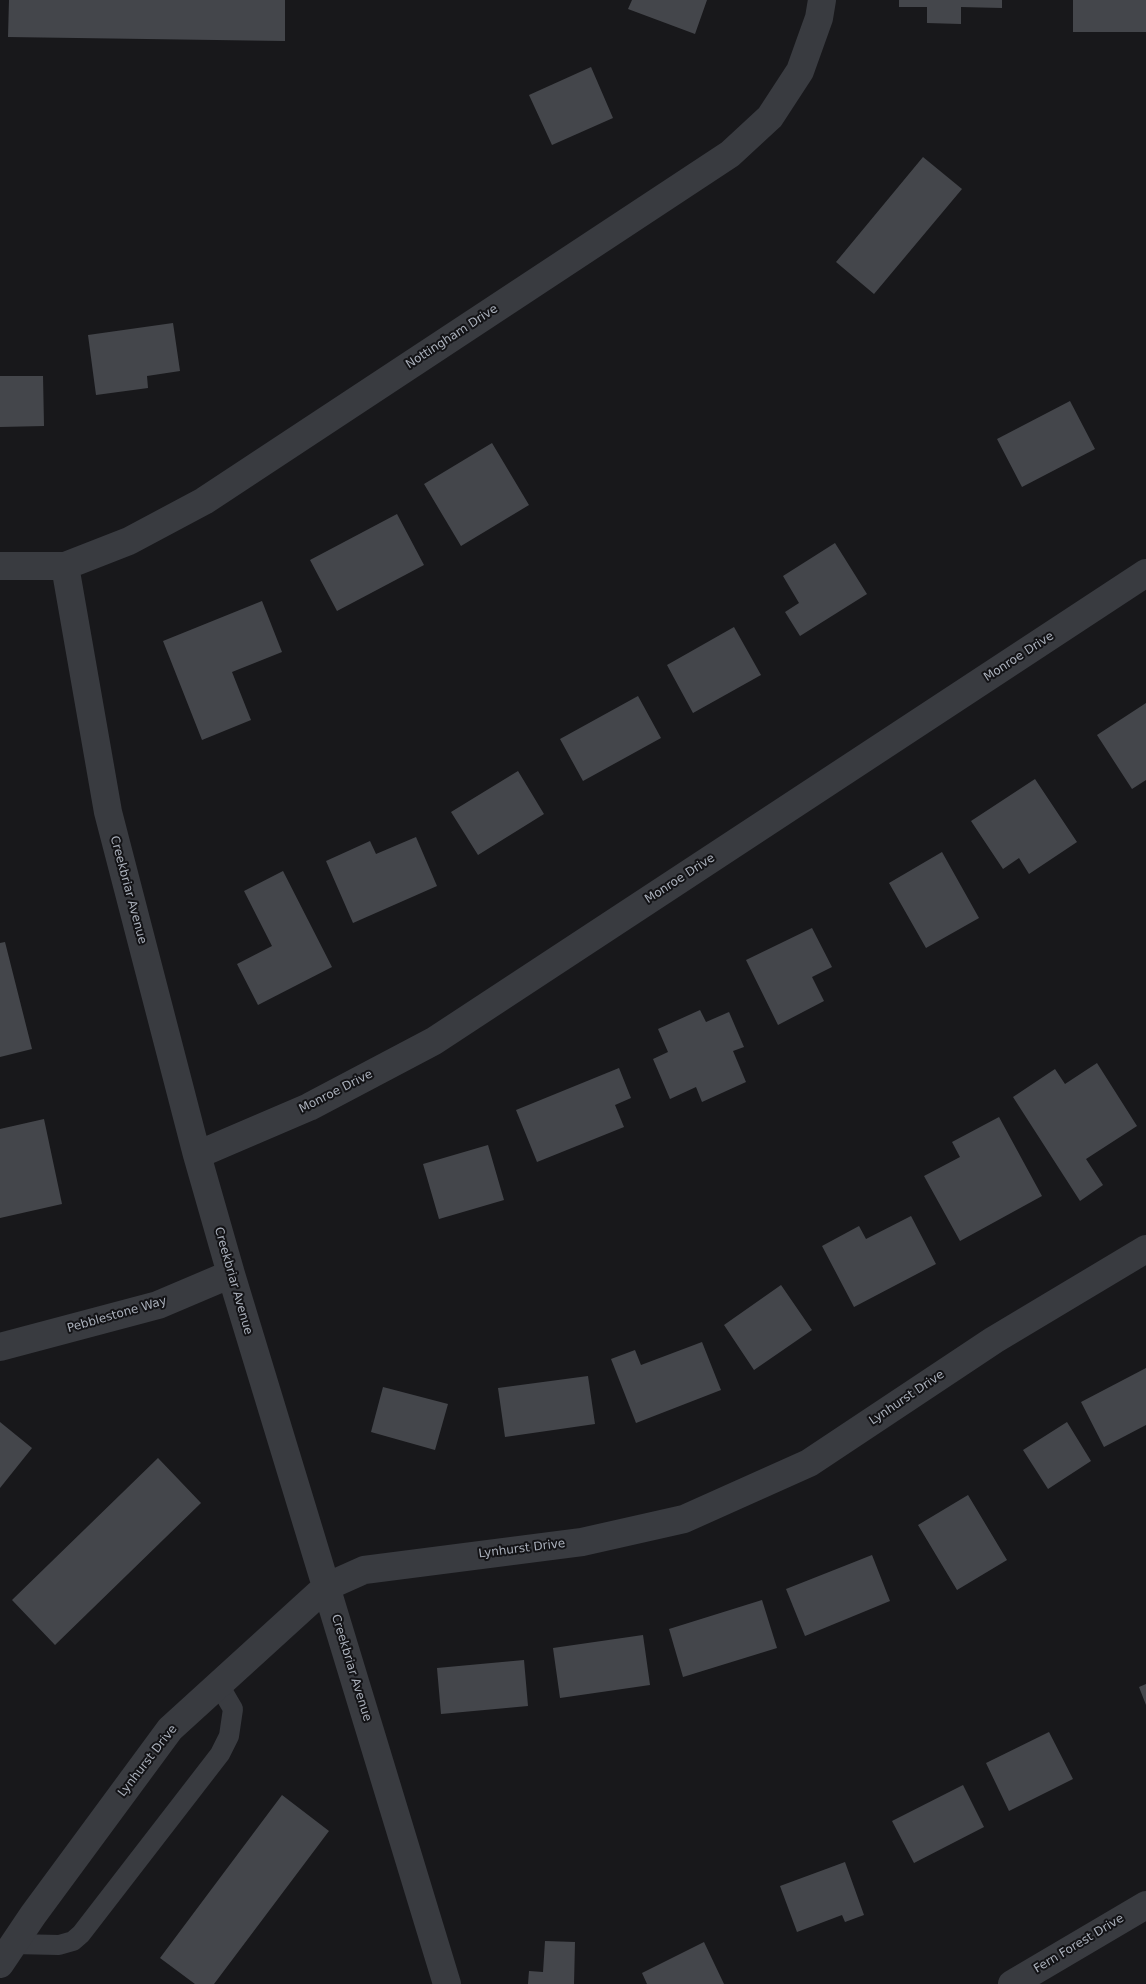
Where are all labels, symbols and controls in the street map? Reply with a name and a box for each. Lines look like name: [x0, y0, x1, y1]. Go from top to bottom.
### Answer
street label: Nottingham Drive: [403, 302, 501, 372]
street label: Monroe Drive: [981, 629, 1057, 685]
street label: Creekbriar Avenue: [107, 834, 149, 946]
street label: Monroe Drive: [642, 851, 718, 907]
street label: Monroe Drive: [297, 1067, 375, 1117]
street label: Creekbriar Avenue: [211, 1226, 255, 1336]
street label: Pebblestone Way: [66, 1294, 168, 1336]
street label: Lynhurst Drive: [867, 1368, 947, 1428]
street label: Lynhurst Drive: [478, 1537, 566, 1561]
street label: Creekbriar Avenue: [328, 1613, 374, 1723]
street label: Lynhurst Drive: [115, 1722, 181, 1800]
street label: Fern Forest Drive: [1031, 1911, 1127, 1977]

